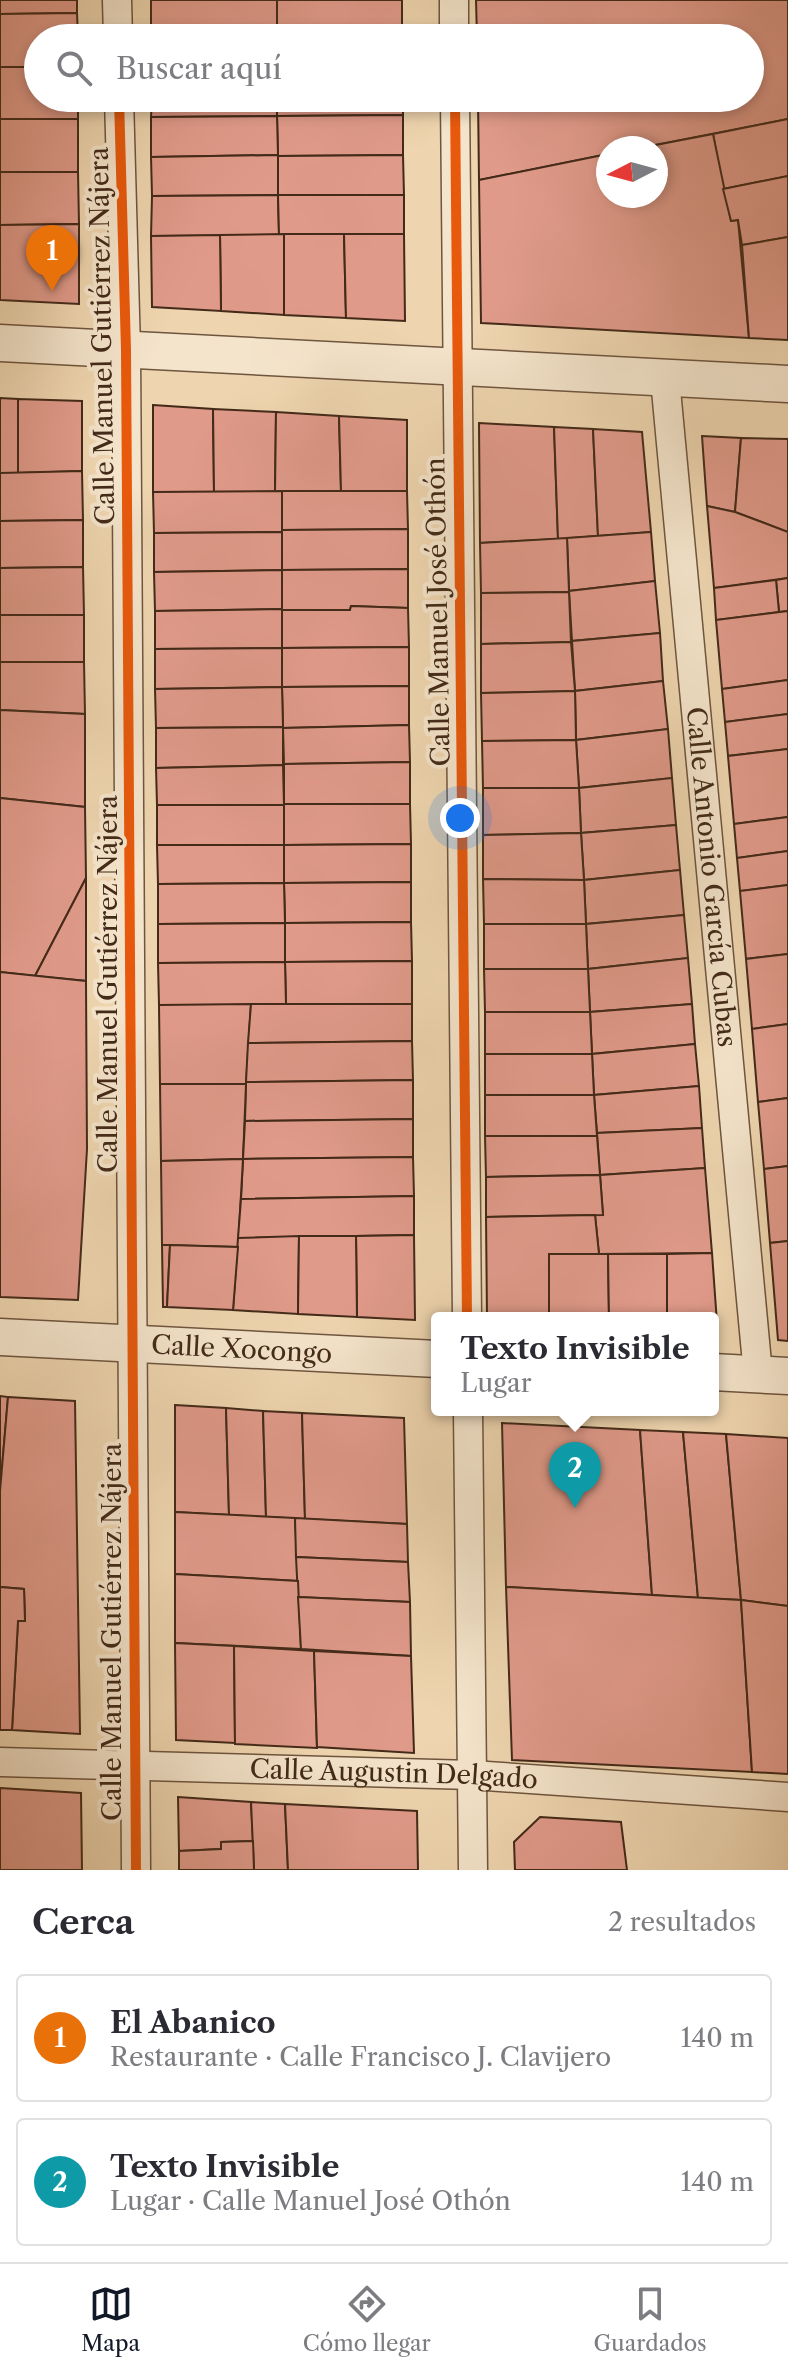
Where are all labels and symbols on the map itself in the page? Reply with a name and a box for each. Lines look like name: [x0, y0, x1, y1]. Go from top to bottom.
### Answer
north arrow: [596, 136, 668, 208]
street label: Calle Manuel Gutiérrez Nájera: [83, 146, 121, 525]
pin: 1: [26, 225, 78, 291]
street label: Calle Manuel José Othón: [419, 457, 457, 767]
street label: Calle Antonio García Cubas: [680, 705, 743, 1048]
street label: Calle Manuel Gutiérrez Nájera: [92, 795, 124, 1173]
your location: [440, 798, 480, 838]
street label: Calle Xocongo: [150, 1329, 333, 1370]
pin: 2: [549, 1442, 601, 1508]
street label: Calle Manuel Gutiérrez Nájera: [96, 1443, 128, 1821]
street label: Calle Augustin Delgado: [249, 1753, 539, 1796]

